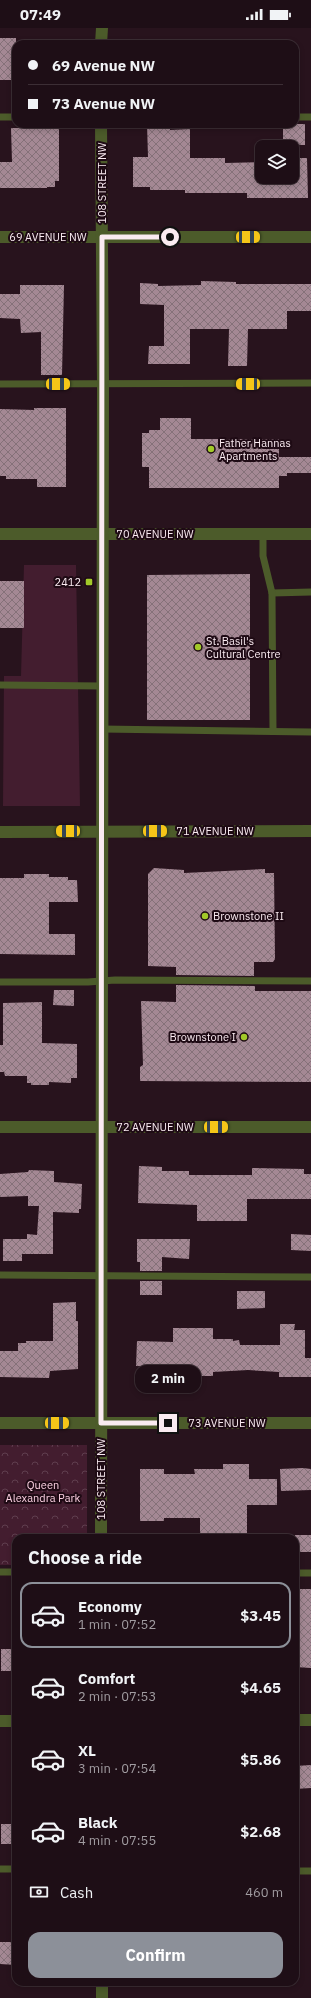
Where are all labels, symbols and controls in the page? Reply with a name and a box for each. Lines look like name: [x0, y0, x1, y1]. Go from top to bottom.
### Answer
text: 07:49: [20, 5, 61, 24]
text: 69 Avenue NW: [52, 56, 155, 75]
text: 73 Avenue NW: [52, 94, 155, 113]
map controls: [255, 140, 299, 184]
button: layers: [255, 140, 299, 184]
street label: 108 STREET NW: [95, 142, 109, 224]
route start: [161, 228, 179, 246]
street label: 69 AVENUE NW: [9, 230, 87, 244]
car: [236, 231, 260, 243]
car: [46, 378, 70, 390]
car: [236, 378, 260, 390]
place label: Father Hannas Apartments: [219, 436, 291, 463]
marker: Father Hannas Apartments: [206, 444, 216, 454]
street label: 70 AVENUE NW: [116, 527, 194, 541]
place label: 2412: [55, 575, 81, 589]
marker: 2412: [84, 577, 94, 587]
place label: St. Basil's Cultural Centre: [206, 634, 281, 661]
marker: St. Basil's Cultural Centre: [193, 642, 203, 652]
street label: 71 AVENUE NW: [176, 824, 254, 838]
car: [56, 825, 80, 837]
car: [143, 825, 167, 837]
place label: Brownstone II: [213, 909, 284, 923]
marker: Brownstone II: [200, 911, 210, 921]
place label: Brownstone I: [169, 1030, 236, 1044]
marker: Brownstone I: [239, 1032, 249, 1042]
street label: 72 AVENUE NW: [116, 1120, 194, 1134]
car: [204, 1121, 228, 1133]
callout: 2 min: [135, 1365, 201, 1393]
text: 2 min: [151, 1370, 185, 1387]
route end: [159, 1414, 177, 1432]
street label: 73 AVENUE NW: [188, 1416, 266, 1430]
car: [45, 1417, 69, 1429]
street label: 108 STREET NW: [94, 1438, 108, 1520]
park label: Queen Alexandra Park: [6, 1478, 81, 1505]
text: Choose a ride: [28, 1546, 142, 1569]
icon: car: [30, 1597, 66, 1633]
text: Economy: [78, 1597, 142, 1616]
text: $3.45: [240, 1606, 281, 1625]
text: 1 min · 07:52: [78, 1616, 156, 1633]
icon: car: [30, 1669, 66, 1705]
text: Comfort: [78, 1669, 135, 1688]
text: $4.65: [240, 1678, 281, 1697]
text: 2 min · 07:53: [78, 1688, 156, 1705]
icon: car: [30, 1741, 66, 1777]
text: XL: [78, 1741, 96, 1760]
text: $5.86: [240, 1750, 281, 1769]
text: 3 min · 07:54: [78, 1760, 156, 1777]
icon: car: [30, 1813, 66, 1849]
text: Black: [78, 1813, 118, 1832]
text: $2.68: [240, 1822, 281, 1841]
text: 4 min · 07:55: [78, 1832, 156, 1849]
icon: cash: [28, 1881, 50, 1903]
text: Cash: [60, 1883, 93, 1902]
text: 460 m: [245, 1884, 283, 1901]
button: Confirm: [28, 1932, 283, 1978]

